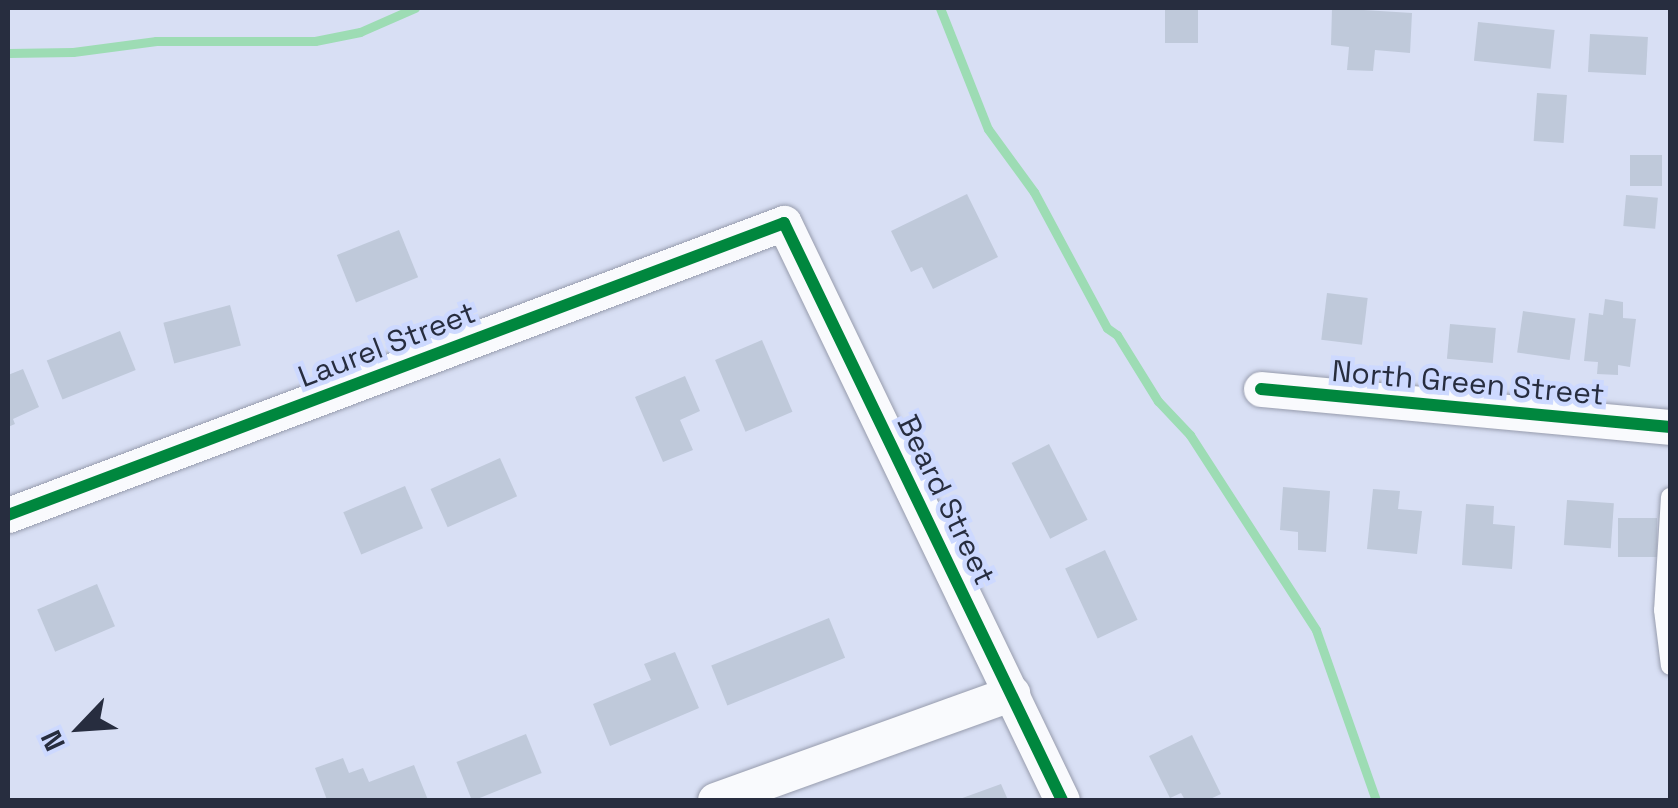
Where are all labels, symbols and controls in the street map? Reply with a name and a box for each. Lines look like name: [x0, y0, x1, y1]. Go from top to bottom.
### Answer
street label: Laurel Street: [293, 295, 481, 395]
street label: North Green Street: [1330, 353, 1606, 413]
street label: Beard Street: [889, 409, 1003, 591]
north arrow: [30, 678, 130, 778]
text: N: [33, 725, 73, 757]

